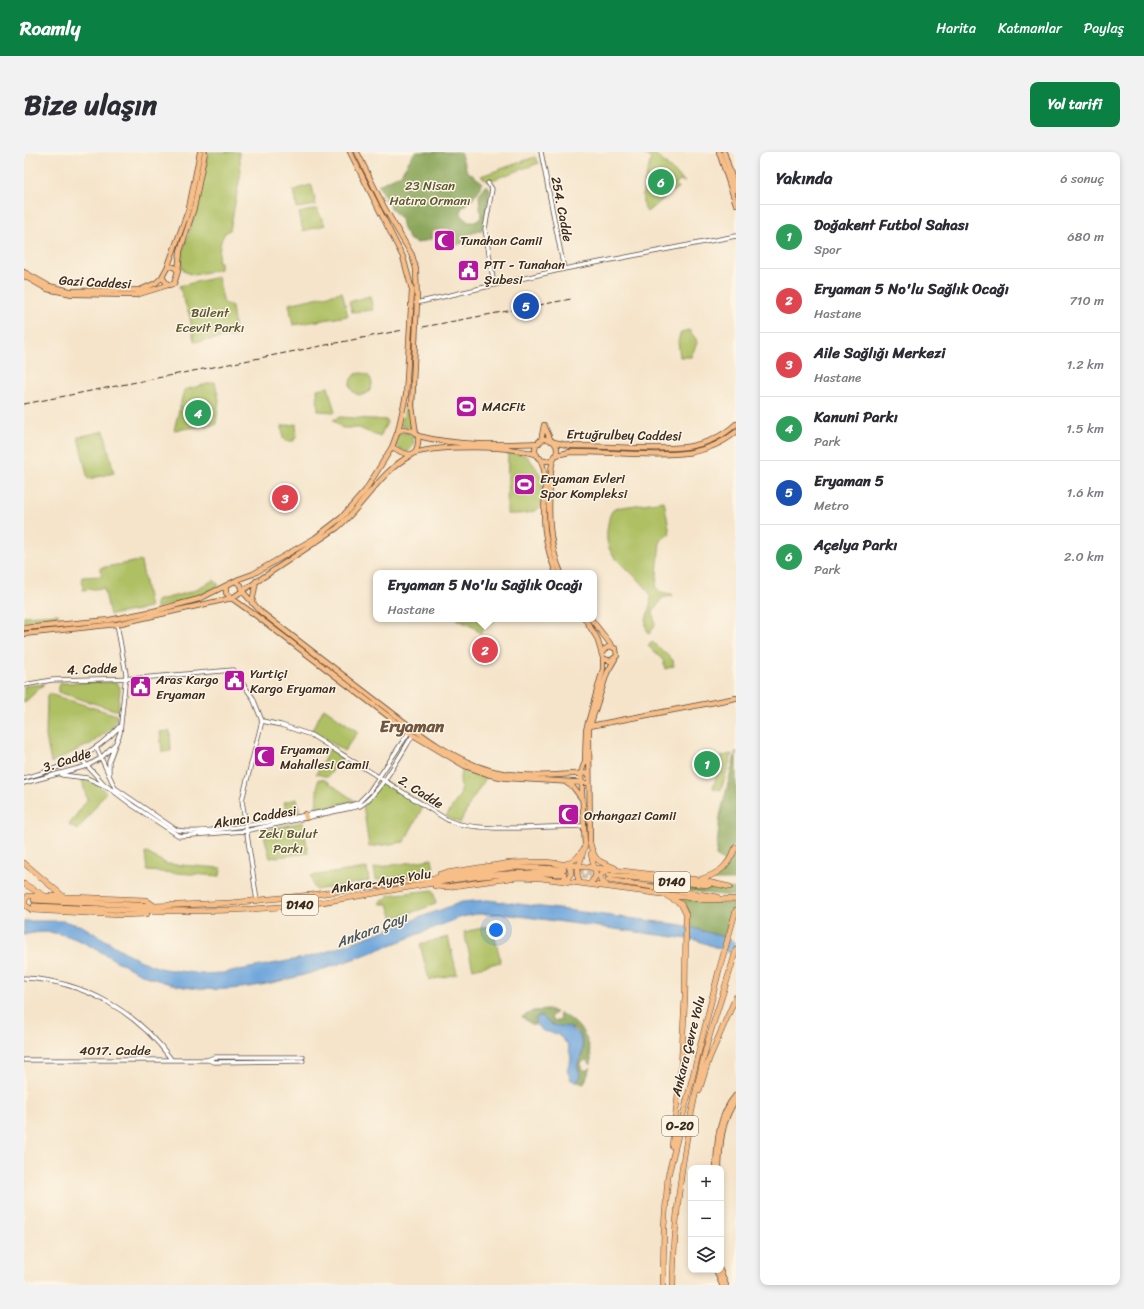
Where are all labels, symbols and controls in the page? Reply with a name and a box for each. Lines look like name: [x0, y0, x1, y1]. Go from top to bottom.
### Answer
text: Roamly: [20, 12, 80, 45]
text: Harita: [936, 16, 976, 41]
text: Katmanlar: [998, 16, 1062, 41]
text: Paylaş: [1084, 16, 1124, 41]
text: Bize ulaşın: [24, 80, 157, 129]
button: Yol tarifi: [1030, 82, 1120, 127]
text: Yakında: [776, 163, 832, 193]
pin: 6: [648, 167, 674, 197]
text: 6 sonuç: [1060, 167, 1104, 190]
park label: 23 Nisan Hatıra Ormanı: [389, 174, 471, 212]
street label: 254. Cadde: [544, 174, 580, 244]
text: Doğakent Futbol Sahası: [814, 212, 969, 238]
text: 1: [786, 225, 792, 248]
text: 680 m: [1067, 225, 1104, 248]
mosque icon: Tunahan Camii: [432, 227, 458, 253]
place label: Tunahan Camii: [460, 229, 543, 252]
text: Spor: [814, 238, 841, 261]
place label: PTT - Tunahan Şubesi: [484, 253, 565, 291]
public building icon: PTT - Tunahan Şubesi: [455, 258, 481, 284]
street label: Gazi Caddesi: [58, 269, 132, 295]
text: Eryaman 5 No'lu Sağlık Ocağı: [814, 276, 1009, 302]
text: 2: [785, 289, 793, 312]
text: 710 m: [1069, 289, 1104, 312]
pin: 5: [513, 291, 539, 321]
park label: Bülent Ecevit Parkı: [176, 301, 245, 339]
text: Hastane: [814, 302, 861, 325]
text: Aile Sağlığı Merkezi: [814, 340, 945, 366]
text: 3: [785, 353, 793, 376]
text: 1.2 km: [1067, 353, 1104, 376]
text: Hastane: [814, 366, 861, 389]
sports icon: MACFit: [454, 393, 480, 419]
place label: MACFit: [482, 395, 526, 418]
pin: 4: [185, 398, 211, 428]
text: Kanuni Parkı: [814, 404, 898, 430]
text: 4: [785, 417, 793, 440]
text: 1.5 km: [1066, 417, 1104, 440]
street label: Ertuğrulbey Caddesi: [566, 422, 682, 448]
text: Park: [814, 430, 841, 453]
place label: Eryaman Evleri Spor Kompleksi: [540, 467, 628, 505]
text: Eryaman 5: [814, 468, 884, 494]
sports icon: Eryaman Evleri Spor Kompleksi: [512, 472, 538, 498]
text: 5: [785, 481, 793, 504]
text: 1.6 km: [1067, 481, 1104, 504]
pin: 3: [272, 483, 298, 513]
text: Metro: [814, 494, 849, 517]
text: Açelya Parkı: [814, 532, 897, 558]
text: 6: [785, 545, 793, 568]
text: 2.0 km: [1064, 545, 1104, 568]
text: Park: [814, 558, 841, 581]
popup: [373, 570, 597, 622]
text: Eryaman 5 No'lu Sağlık Ocağı: [388, 572, 582, 598]
text: Hastane: [388, 598, 435, 621]
pin: 2: [472, 635, 498, 665]
street label: 4. Cadde: [66, 657, 118, 681]
place label: Yurtiçi Kargo Eryaman: [250, 662, 336, 700]
public building icon: Yurtiçi Kargo Eryaman: [221, 667, 247, 693]
place label: Aras Kargo Eryaman: [155, 668, 219, 706]
public building icon: Aras Kargo Eryaman: [127, 673, 153, 699]
district label: Eryaman: [380, 711, 445, 741]
place label: Eryaman Mahallesi Camii: [280, 738, 369, 776]
street label: 3. Cadde: [40, 741, 94, 779]
mosque icon: Eryaman Mahallesi Camii: [252, 743, 278, 769]
pin: 1: [694, 749, 720, 779]
street label: 2. Cadde: [394, 769, 448, 815]
street label: Akıncı Caddesi: [211, 799, 298, 835]
mosque icon: Orhangazi Camii: [555, 802, 581, 828]
place label: Orhangazi Camii: [584, 804, 677, 827]
park label: Zeki Bulut Parkı: [259, 822, 318, 860]
street label: Ankara-Ayaş Yolu: [328, 862, 433, 900]
road number: D140: [654, 872, 690, 892]
road number: D140: [282, 895, 318, 915]
water label: Ankara Çayı: [332, 905, 412, 955]
your location: [486, 920, 506, 940]
street label: Ankara Çevre Yolu: [664, 993, 712, 1100]
street label: 4017. Cadde: [79, 1039, 151, 1062]
road number: O-20: [662, 1116, 698, 1136]
map controls: [688, 1165, 724, 1273]
button: +: [688, 1165, 724, 1201]
button: −: [688, 1201, 724, 1237]
button: layers: [688, 1237, 724, 1273]

